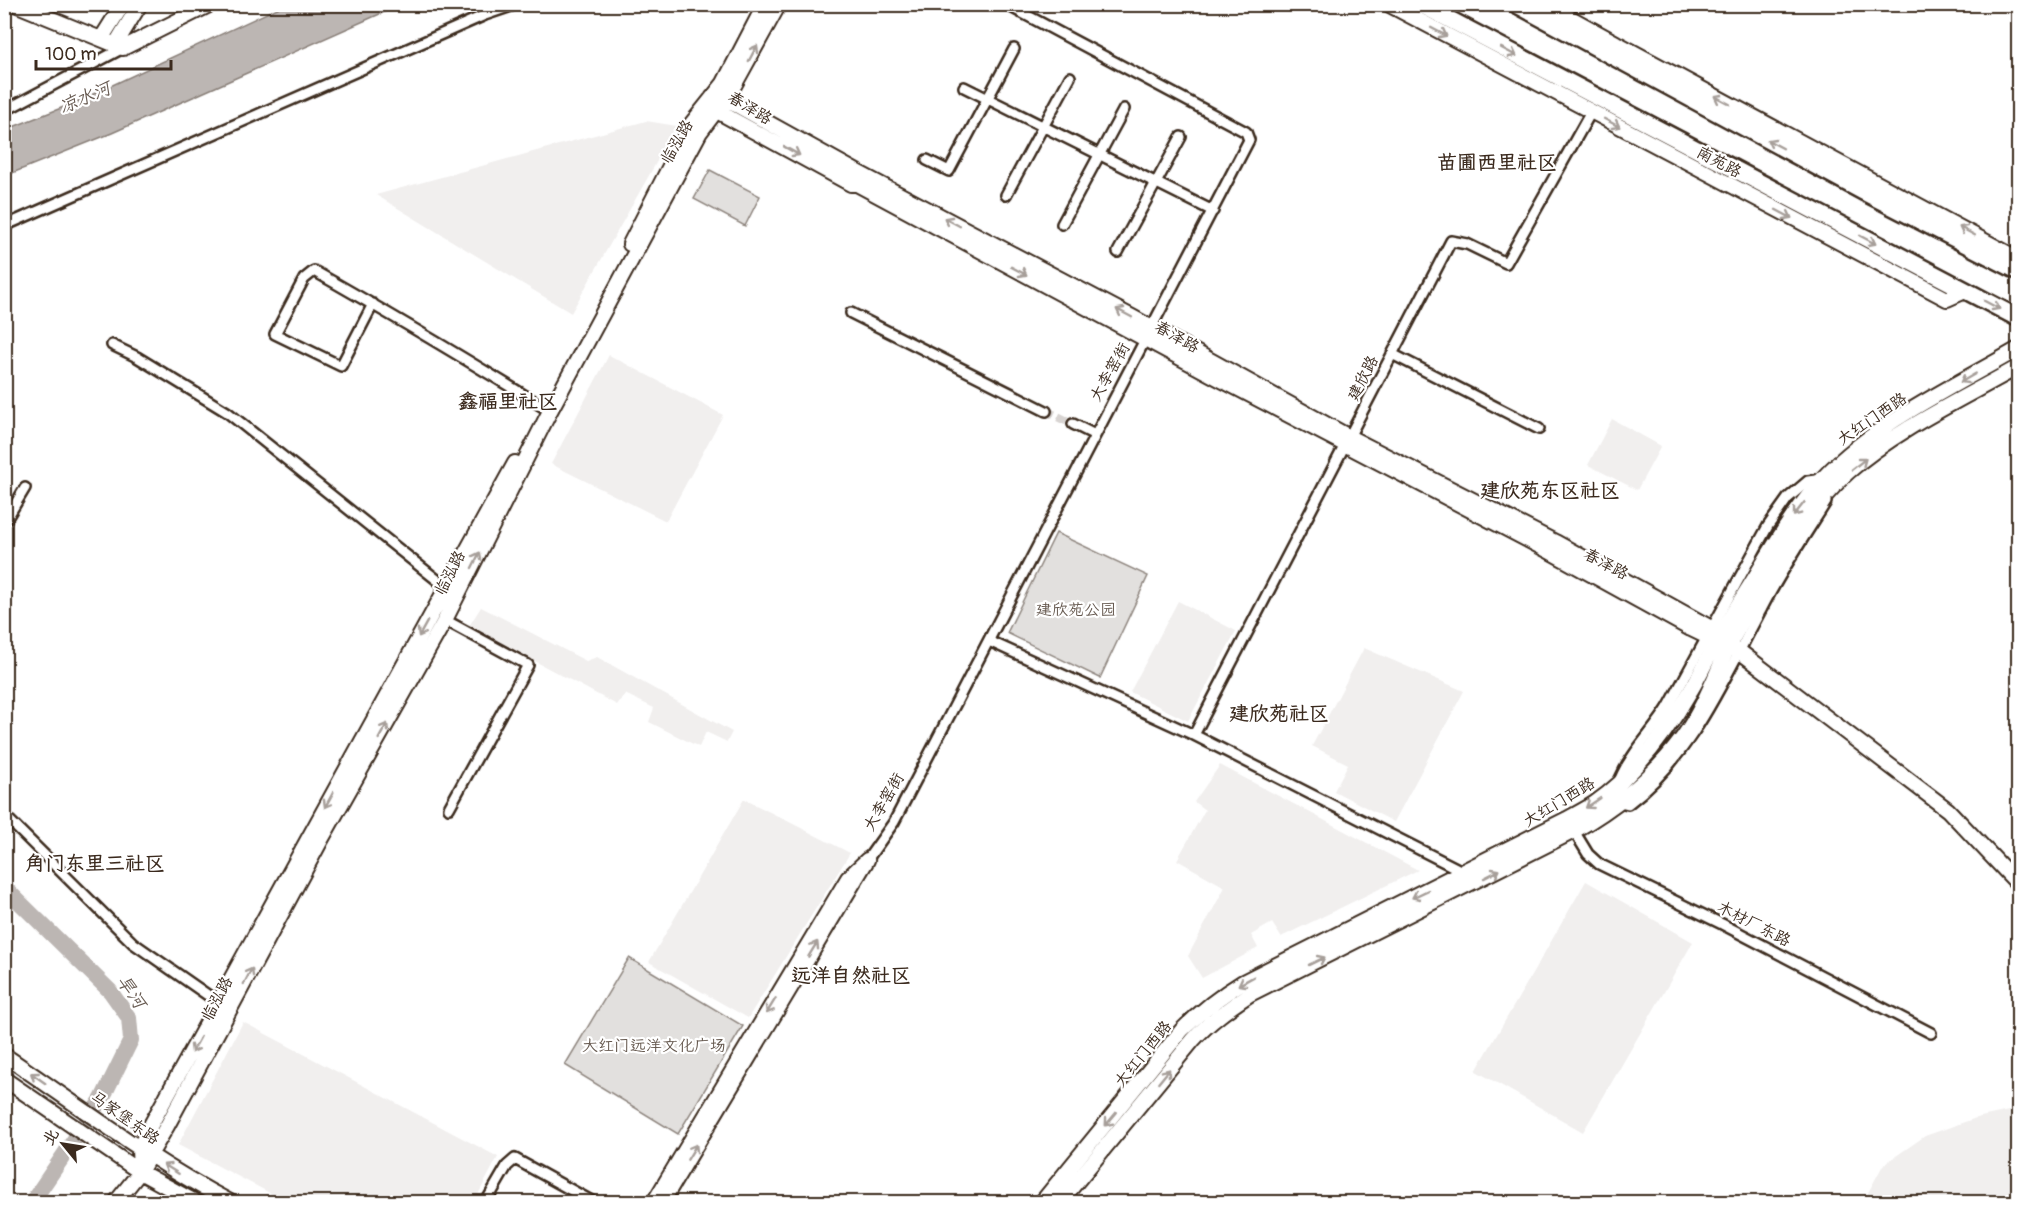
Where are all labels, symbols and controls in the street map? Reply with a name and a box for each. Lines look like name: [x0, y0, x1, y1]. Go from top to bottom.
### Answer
one-way arrow: [1430, 27, 1448, 38]
scale bar: [36, 33, 171, 71]
text: 100 m: [45, 43, 97, 66]
one-way arrow: [748, 44, 759, 62]
one-way arrow: [1500, 46, 1517, 58]
water label: 凉水河: [56, 76, 117, 119]
street label: 春泽路: [724, 87, 776, 129]
one-way arrow: [1713, 94, 1731, 105]
street label: 临泓路: [656, 116, 698, 168]
one-way arrow: [1603, 117, 1621, 129]
one-way arrow: [1767, 138, 1784, 150]
street label: 南苑路: [1693, 142, 1745, 182]
one-way arrow: [782, 146, 800, 157]
district label: 苗圃西里社区: [1437, 150, 1557, 175]
one-way arrow: [1775, 209, 1793, 220]
one-way arrow: [943, 216, 961, 227]
one-way arrow: [1959, 225, 1976, 237]
one-way arrow: [1859, 234, 1876, 246]
one-way arrow: [1010, 265, 1027, 277]
one-way arrow: [1983, 299, 2001, 311]
one-way arrow: [1116, 307, 1133, 319]
street label: 春泽路: [1151, 317, 1203, 357]
street label: 大李窑街: [1086, 339, 1134, 405]
street label: 建欣路: [1343, 352, 1383, 404]
one-way arrow: [1960, 372, 1977, 384]
street label: 大红门西路: [1833, 388, 1911, 450]
district label: 鑫福里社区: [458, 389, 558, 414]
one-way arrow: [1850, 458, 1866, 470]
district label: 建欣苑东区社区: [1480, 478, 1620, 503]
one-way arrow: [1792, 500, 1805, 516]
street label: 春泽路: [1580, 544, 1632, 584]
street label: 临泓路: [430, 547, 470, 599]
one-way arrow: [470, 551, 482, 569]
park label: 建欣苑公园: [1036, 600, 1116, 620]
one-way arrow: [417, 620, 429, 637]
district label: 建欣苑社区: [1229, 701, 1329, 726]
one-way arrow: [377, 723, 389, 740]
street label: 大李窑街: [859, 769, 909, 835]
street label: 大红门西路: [1520, 773, 1598, 831]
one-way arrow: [323, 791, 335, 808]
one-way arrow: [1585, 797, 1602, 809]
district label: 角门东里三社区: [25, 851, 165, 876]
one-way arrow: [1482, 867, 1500, 879]
one-way arrow: [1412, 888, 1430, 900]
street label: 木材厂东路: [1714, 897, 1794, 951]
one-way arrow: [808, 941, 820, 958]
one-way arrow: [1308, 954, 1326, 966]
district label: 远洋自然社区: [791, 963, 911, 988]
one-way arrow: [243, 967, 254, 985]
water label: 旱河: [111, 971, 152, 1016]
street label: 临泓路: [197, 973, 237, 1025]
one-way arrow: [1238, 975, 1255, 987]
one-way arrow: [765, 997, 777, 1014]
street label: 大红门西路: [1110, 1017, 1176, 1091]
one-way arrow: [190, 1036, 202, 1053]
park label: 大红门远洋文化广场: [582, 1036, 726, 1056]
one-way arrow: [1158, 1069, 1171, 1085]
one-way arrow: [31, 1072, 47, 1084]
street label: 马家堡东路: [86, 1087, 164, 1149]
one-way arrow: [1104, 1111, 1118, 1126]
north arrow: [33, 1114, 93, 1174]
text: 北: [38, 1125, 64, 1149]
one-way arrow: [686, 1144, 698, 1161]
one-way arrow: [163, 1163, 180, 1175]

